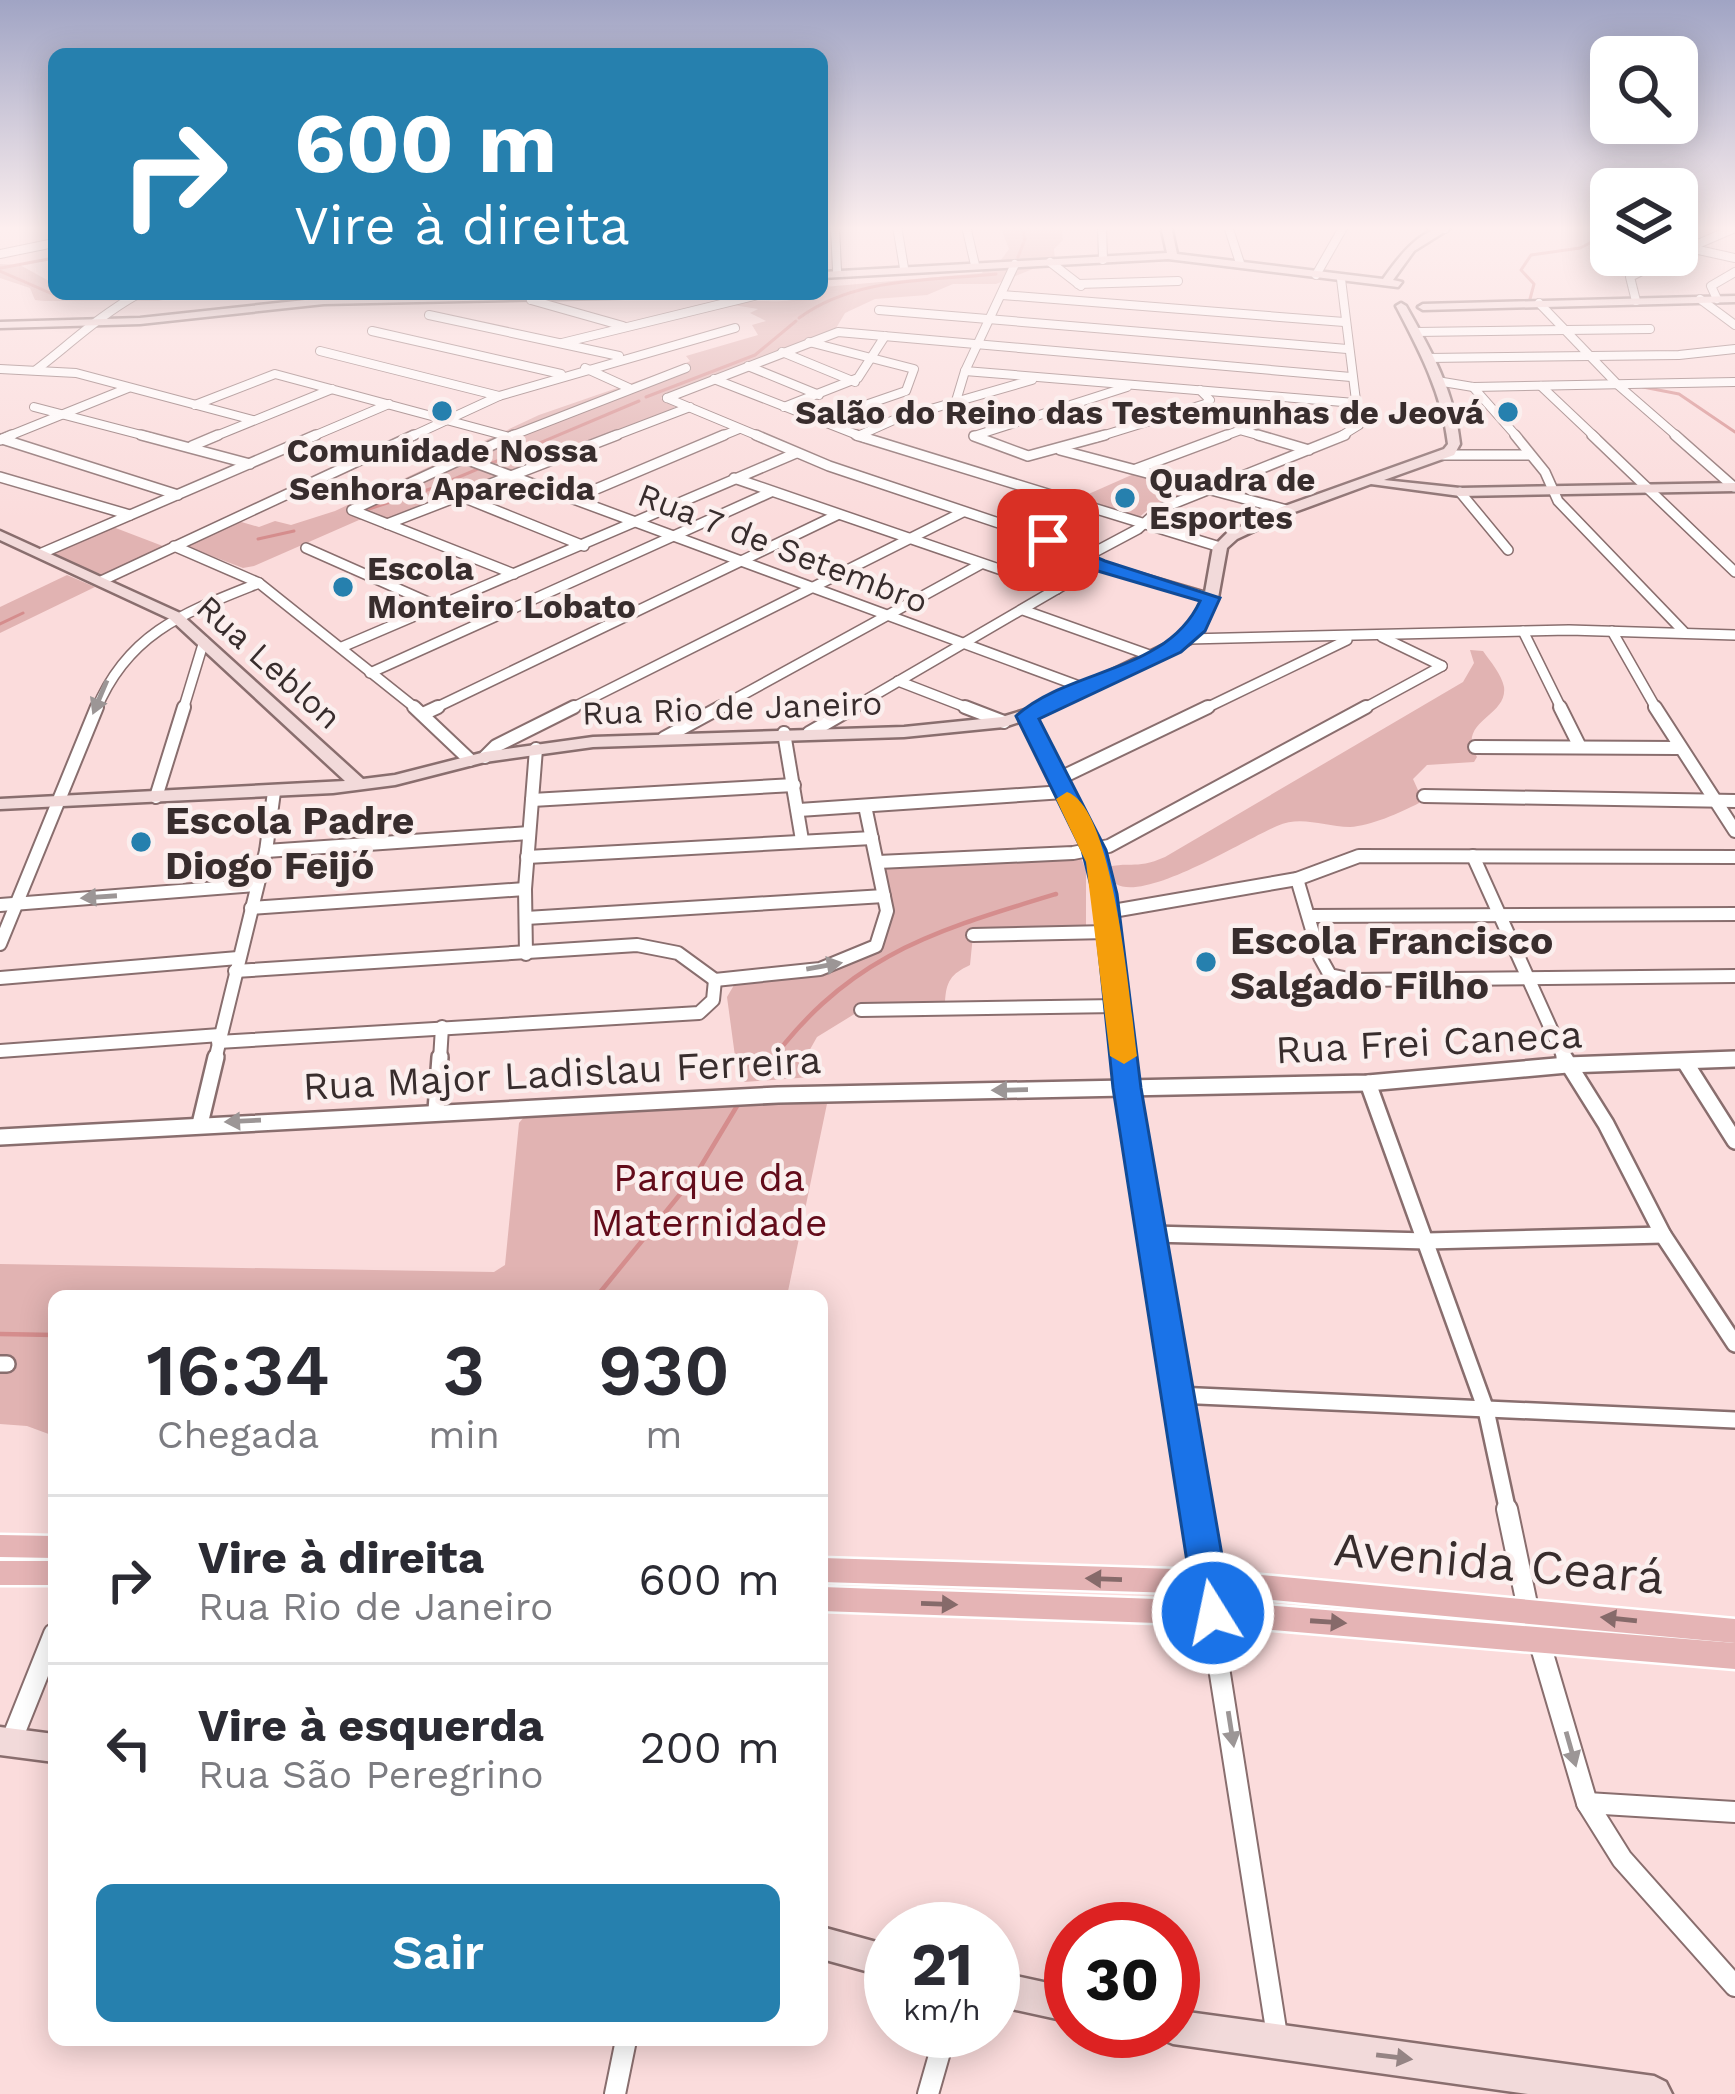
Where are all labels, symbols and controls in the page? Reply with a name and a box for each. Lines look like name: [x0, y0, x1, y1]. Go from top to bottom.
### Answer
map controls: [1590, 36, 1698, 276]
button: search: [1590, 36, 1698, 144]
text: 600 m: [294, 94, 557, 192]
icon: right: [96, 96, 252, 252]
button: layers: [1590, 168, 1698, 276]
text: Vire à direita: [294, 194, 630, 257]
place label: Salão do Reino das Testemunhas de Jeová: [795, 393, 1484, 432]
marker: Comunidade Nossa Senhora Aparecida: [429, 398, 455, 424]
marker: Salão do Reino das Testemunhas de Jeová: [1495, 399, 1521, 425]
place label: Comunidade Nossa Senhora Aparecida: [286, 431, 598, 508]
place label: Quadra de Esportes: [1149, 460, 1315, 537]
street label: Rua 7 de Setembro: [633, 475, 933, 621]
marker: Quadra de Esportes: [1112, 485, 1138, 511]
pin: [997, 489, 1099, 591]
icon: arrive: [1015, 507, 1081, 573]
place label: Escola Monteiro Lobato: [367, 549, 636, 626]
marker: Escola Monteiro Lobato: [330, 574, 356, 600]
street label: Rua Leblon: [189, 587, 349, 737]
one-way arrow: [89, 680, 109, 715]
street label: Rua Rio de Janeiro: [581, 683, 883, 733]
place label: Escola Padre Diogo Feijó: [165, 798, 414, 888]
marker: Escola Padre Diogo Feijó: [128, 829, 154, 855]
one-way arrow: [80, 888, 117, 907]
place label: Escola Francisco Salgado Filho: [1230, 918, 1553, 1008]
marker: Escola Francisco Salgado Filho: [1193, 949, 1219, 975]
one-way arrow: [806, 957, 843, 976]
street label: Rua Frei Caneca: [1274, 1011, 1584, 1073]
street label: Rua Major Ladislau Ferreira: [302, 1037, 822, 1109]
one-way arrow: [990, 1081, 1028, 1100]
one-way arrow: [224, 1112, 261, 1131]
park label: Parque da Maternidade: [590, 1155, 828, 1245]
text: 16:34: [146, 1328, 330, 1412]
text: 3: [443, 1328, 485, 1412]
text: 930: [598, 1328, 730, 1412]
text: Chegada: [157, 1412, 319, 1457]
text: min: [428, 1412, 500, 1457]
text: m: [645, 1412, 682, 1457]
street label: Avenida Ceará: [1331, 1520, 1667, 1606]
text: Vire à direita: [198, 1531, 484, 1584]
icon: right: [96, 1547, 162, 1613]
position arrow: [1150, 1550, 1276, 1676]
text: 600 m: [638, 1553, 780, 1606]
one-way arrow: [1084, 1569, 1122, 1588]
text: Rua Rio de Janeiro: [198, 1584, 553, 1629]
one-way arrow: [921, 1594, 959, 1613]
one-way arrow: [1600, 1609, 1637, 1628]
one-way arrow: [1310, 1612, 1348, 1631]
text: Vire à esquerda: [198, 1699, 544, 1752]
one-way arrow: [1222, 1711, 1241, 1748]
icon: left: [96, 1715, 162, 1781]
text: 200 m: [640, 1721, 780, 1774]
one-way arrow: [1563, 1731, 1581, 1768]
text: Rua São Peregrino: [198, 1752, 544, 1797]
button: Sair: [96, 1884, 780, 2022]
speed limit sign: 30: [1044, 1902, 1200, 2058]
text: 21: [911, 1929, 973, 2000]
text: km/h: [903, 1992, 981, 2027]
one-way arrow: [1376, 2048, 1413, 2067]

